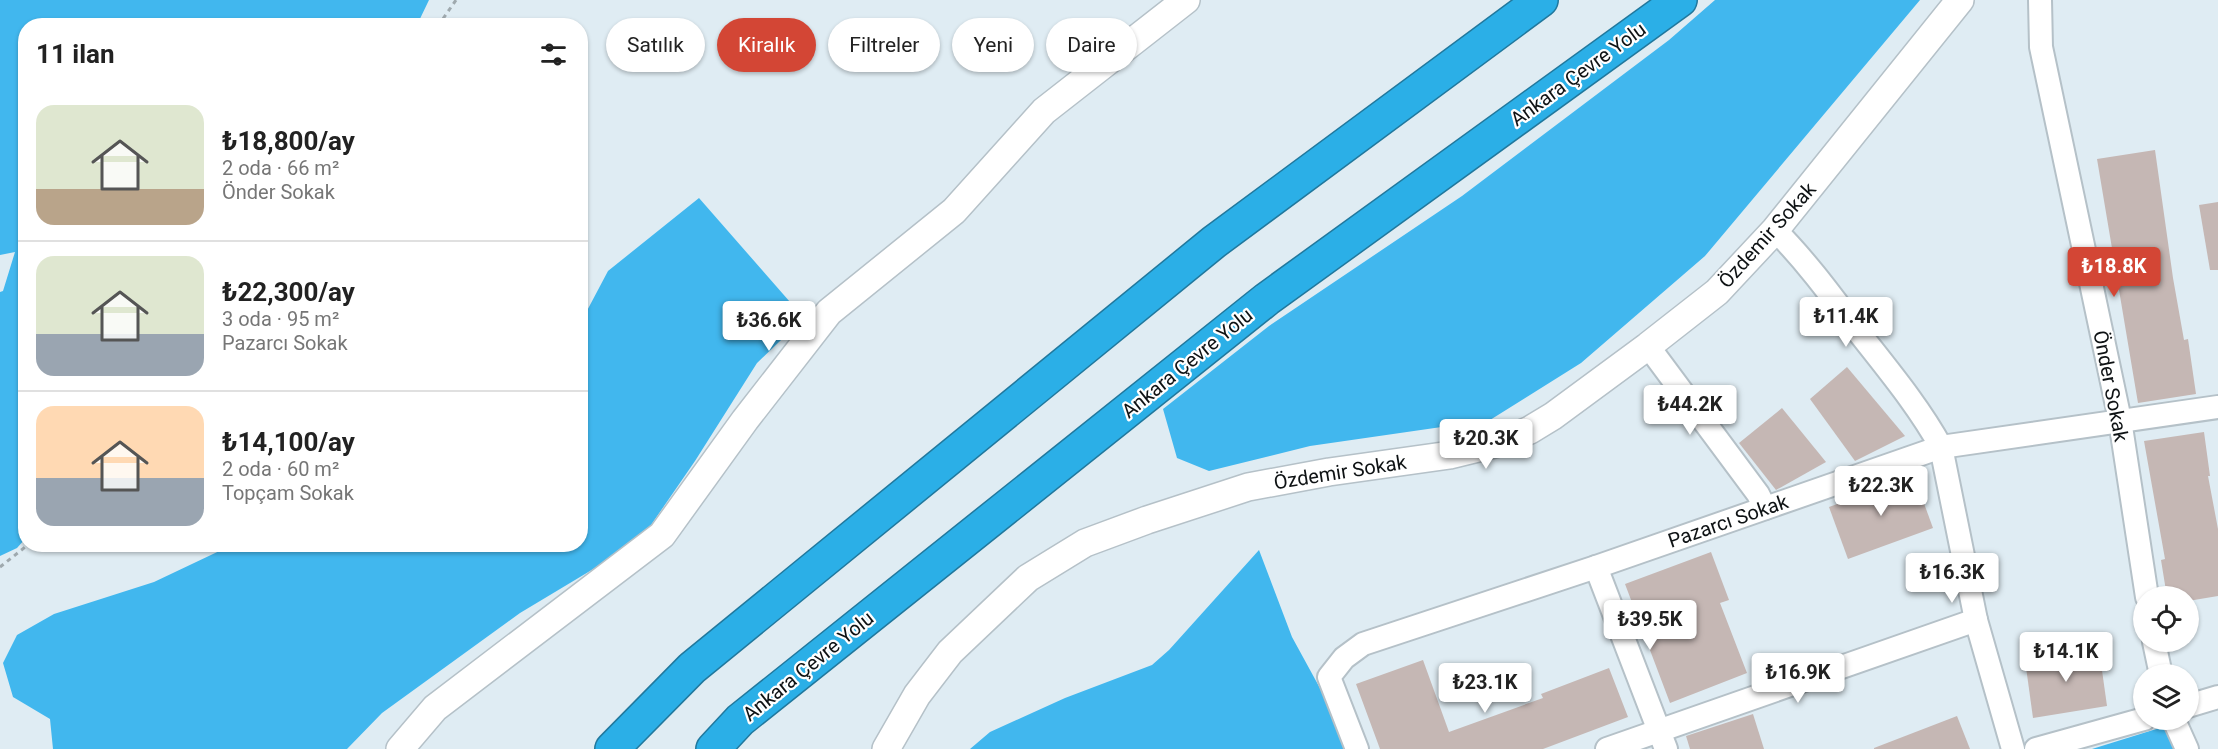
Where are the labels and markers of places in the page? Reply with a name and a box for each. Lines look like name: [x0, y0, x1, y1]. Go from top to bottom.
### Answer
pin: ₺18.8K: [2065, 247, 2163, 298]
pin: ₺11.4K: [1797, 297, 1895, 348]
pin: ₺36.6K: [720, 301, 818, 352]
pin: ₺44.2K: [1641, 385, 1739, 436]
pin: ₺20.3K: [1437, 419, 1535, 470]
pin: ₺22.3K: [1832, 466, 1930, 517]
pin: ₺16.3K: [1903, 553, 2001, 604]
pin: ₺39.5K: [1601, 600, 1699, 651]
pin: ₺14.1K: [2017, 632, 2115, 683]
pin: ₺16.9K: [1749, 653, 1847, 704]
pin: ₺23.1K: [1436, 663, 1534, 714]

